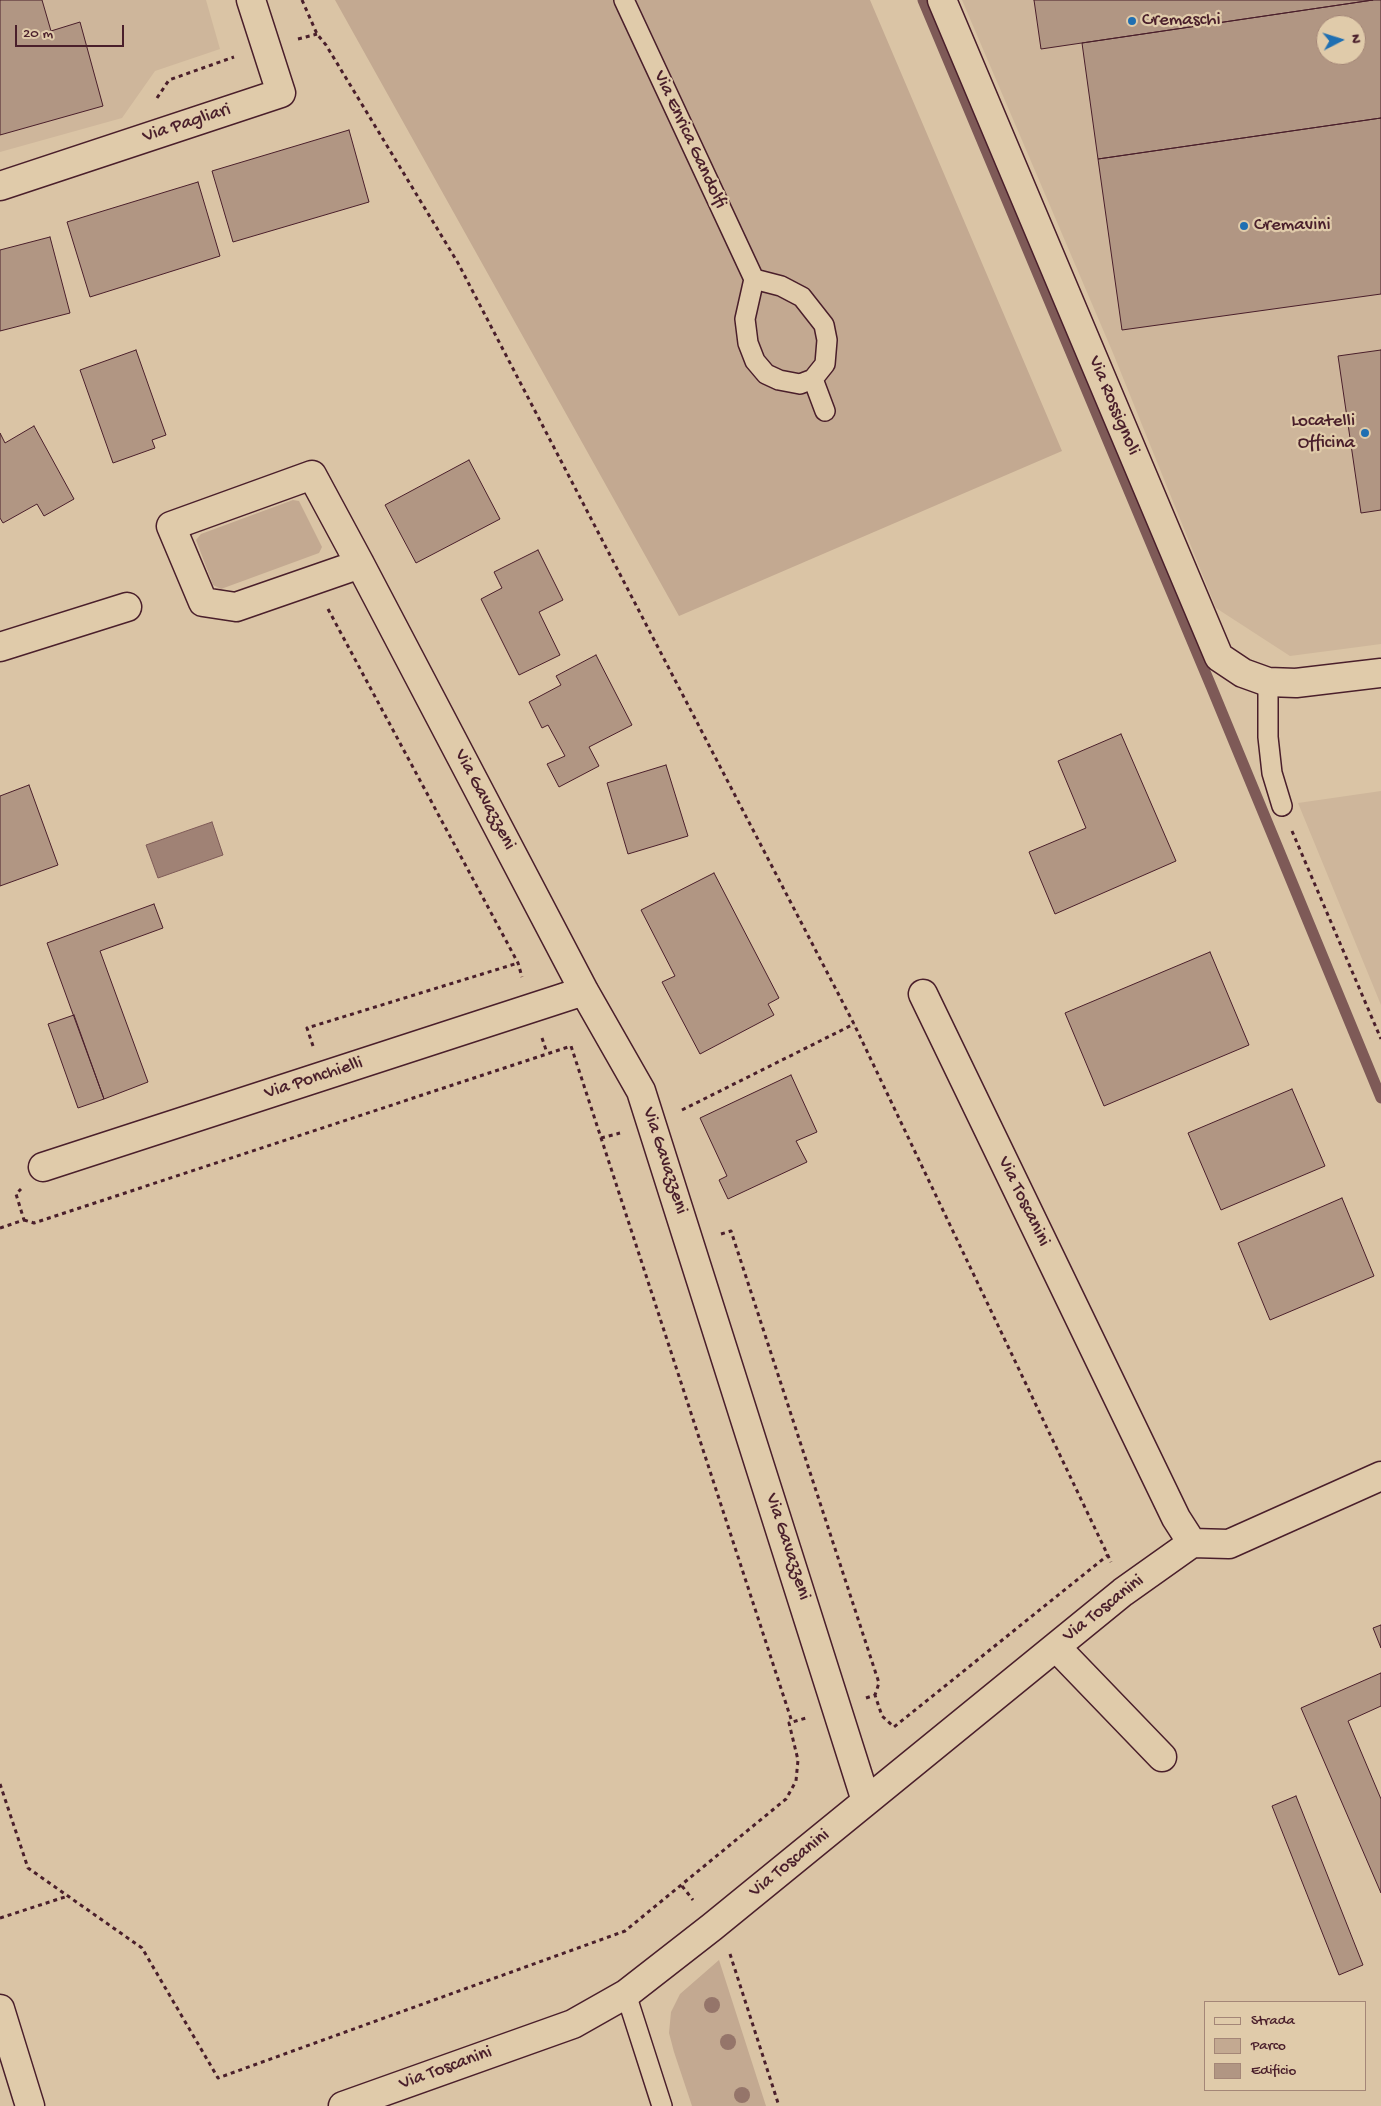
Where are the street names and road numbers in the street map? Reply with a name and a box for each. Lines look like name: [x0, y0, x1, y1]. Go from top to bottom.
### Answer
street label: Via Enrica Gandolfi: [647, 67, 731, 213]
street label: Via Pagliari: [140, 99, 234, 149]
street label: Via Rossignoli: [1082, 353, 1144, 459]
street label: Via Gavazzeni: [448, 746, 520, 854]
street label: Via Ponchielli: [262, 1052, 366, 1106]
street label: Via Gavazzeni: [636, 1105, 692, 1217]
street label: Via Toscanini: [991, 1153, 1055, 1251]
street label: Via Gavazzeni: [759, 1491, 815, 1603]
street label: Via Toscanini: [1059, 1570, 1149, 1648]
street label: Via Toscanini: [745, 1825, 835, 1903]
street label: Via Toscanini: [396, 2042, 496, 2096]

